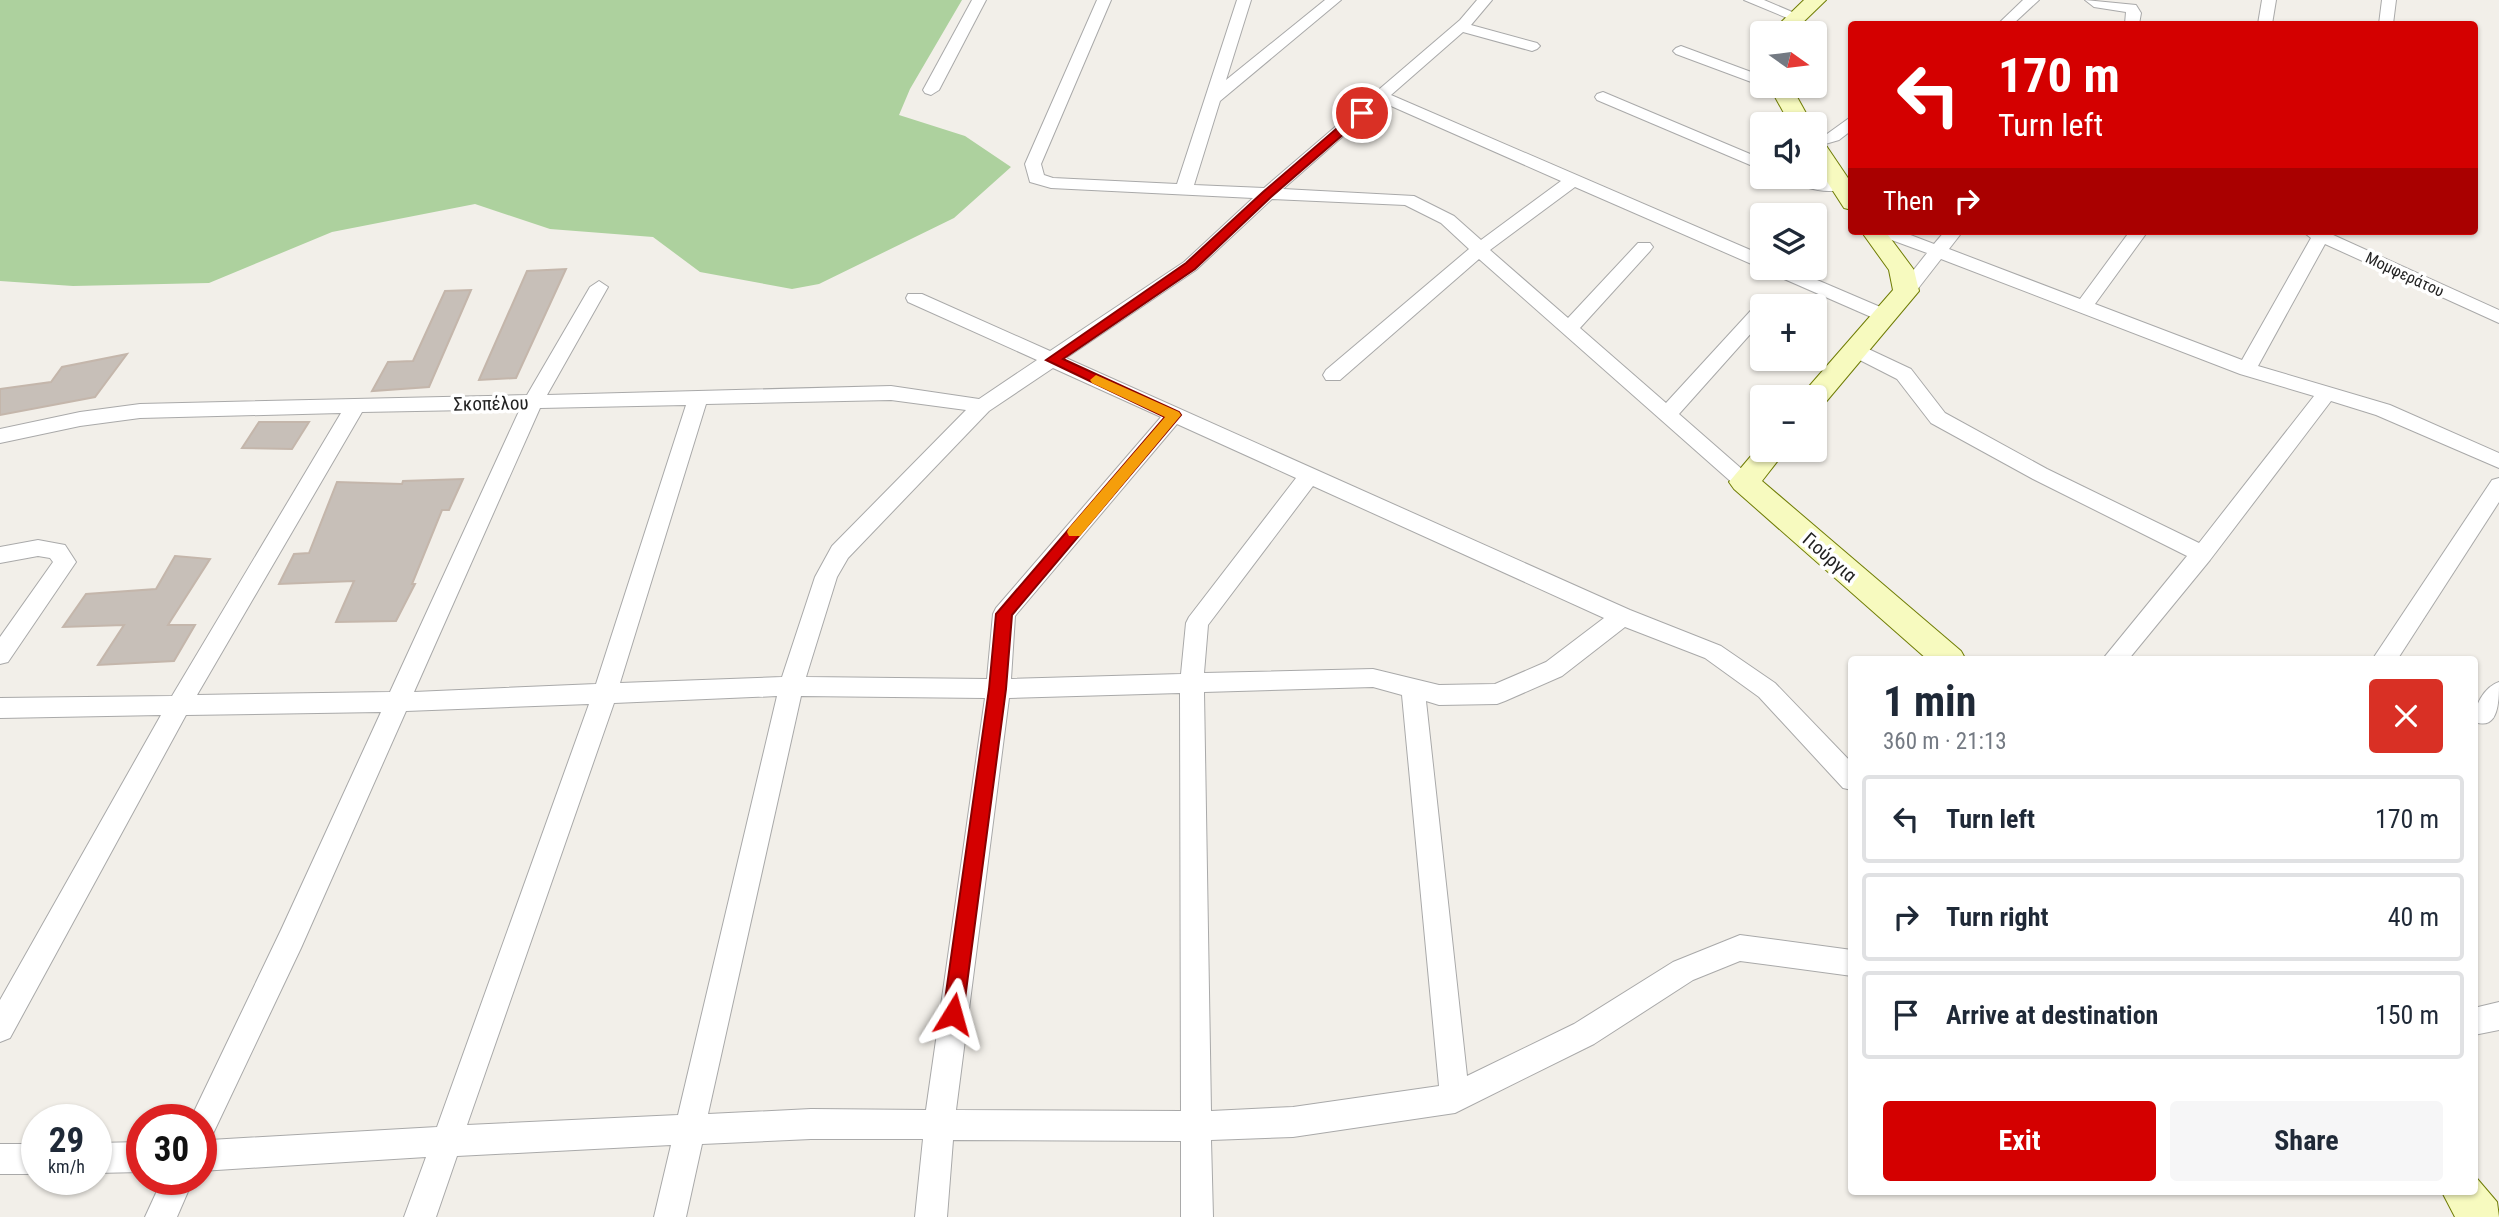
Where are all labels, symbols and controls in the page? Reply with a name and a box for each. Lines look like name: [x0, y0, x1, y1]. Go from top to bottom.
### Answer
north arrow: [1750, 21, 1827, 98]
map controls: [1750, 21, 1827, 462]
text: 170 m: [1998, 47, 2120, 104]
icon: left: [1883, 49, 1974, 140]
pin: [1332, 83, 1392, 143]
icon: arrive: [1343, 94, 1381, 132]
text: Turn left: [1998, 106, 2103, 144]
button: sound: [1750, 112, 1827, 189]
icon: right: [1948, 182, 1986, 220]
text: Then: [1883, 186, 1934, 216]
button: layers: [1750, 203, 1827, 280]
street label: Μομφεράτου: [2363, 248, 2447, 301]
button: +: [1750, 294, 1827, 371]
button: −: [1750, 385, 1827, 462]
street label: Σκοπέλου: [453, 391, 529, 416]
street label: Γιούργια: [1798, 528, 1862, 587]
text: 1 min: [1883, 677, 1976, 726]
button: close: [2369, 679, 2443, 753]
text: 360 m · 21:13: [1883, 728, 2007, 755]
icon: left: [1887, 800, 1925, 838]
text: Turn left: [1946, 804, 2035, 834]
text: 170 m: [2375, 804, 2439, 834]
icon: right: [1887, 898, 1925, 936]
text: Turn right: [1946, 902, 2048, 932]
text: 40 m: [2388, 902, 2439, 932]
position arrow: [916, 977, 990, 1051]
icon: arrive: [1887, 996, 1925, 1034]
text: Arrive at destination: [1946, 1000, 2158, 1030]
text: 150 m: [2375, 1000, 2439, 1030]
button: Exit: [1883, 1101, 2156, 1181]
button: Share: [2170, 1101, 2443, 1181]
speed limit sign: 30: [126, 1104, 217, 1195]
text: 29: [49, 1120, 84, 1161]
text: km/h: [48, 1156, 85, 1177]

